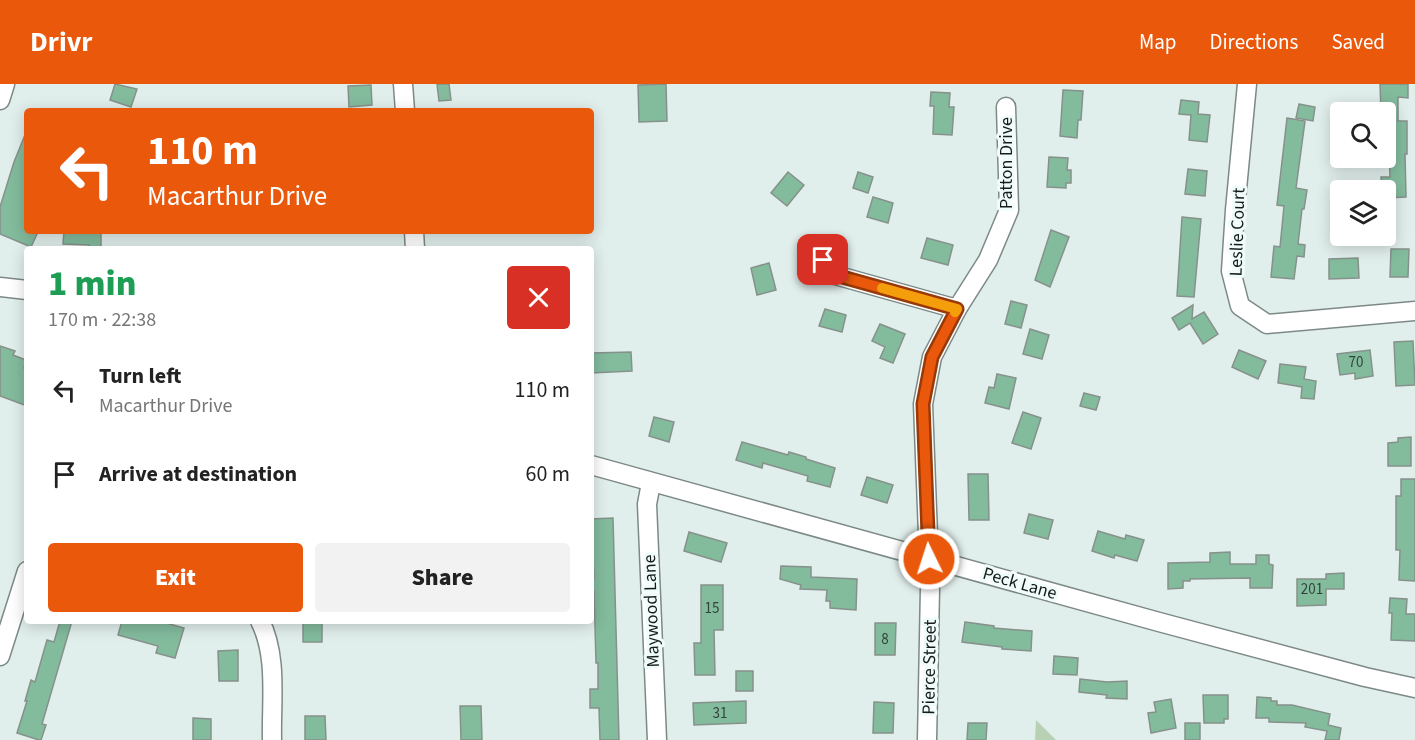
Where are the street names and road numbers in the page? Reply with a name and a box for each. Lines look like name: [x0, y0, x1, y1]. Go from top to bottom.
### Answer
street label: Patton Drive: [994, 117, 1019, 209]
street label: Leslie Court: [1223, 187, 1252, 277]
street label: Maywood Lane: [637, 554, 666, 668]
street label: Peck Lane: [980, 561, 1060, 606]
street label: Pierce Street: [916, 619, 943, 715]

